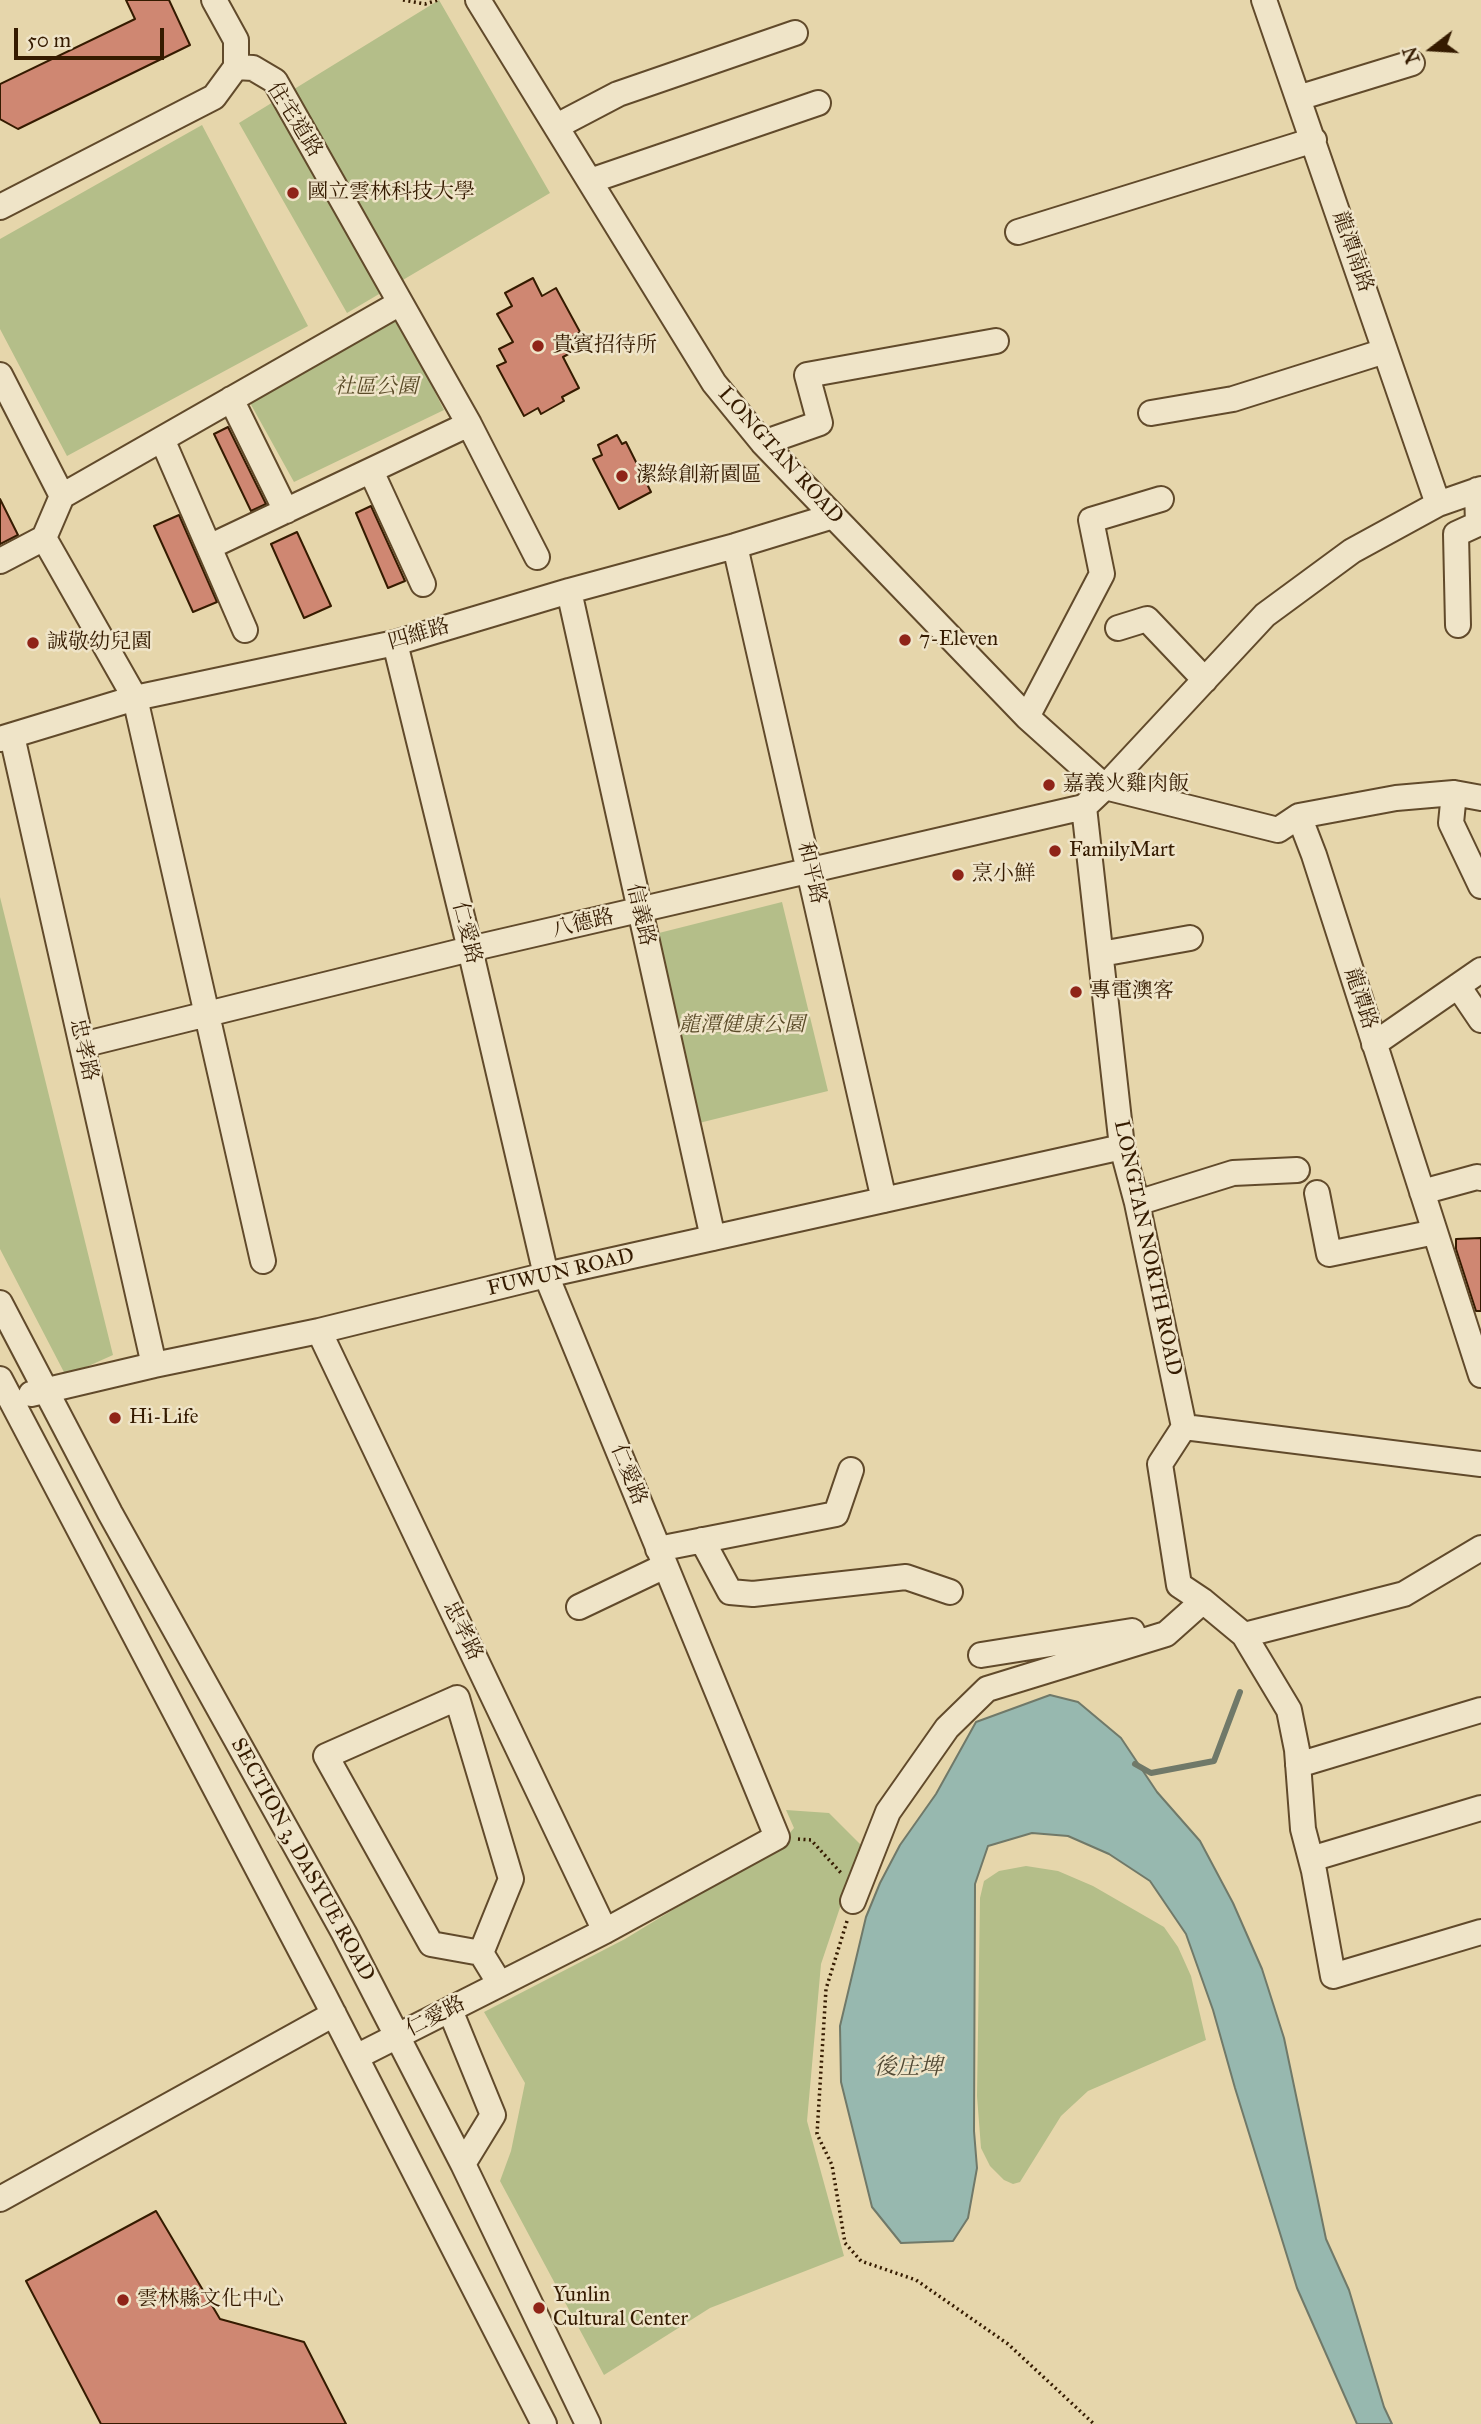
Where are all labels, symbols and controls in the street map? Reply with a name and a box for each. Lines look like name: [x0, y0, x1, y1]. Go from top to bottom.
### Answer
scale bar: [18, 14, 168, 58]
north arrow: [1397, 14, 1467, 84]
text: 50 m: [27, 27, 71, 53]
text: N: [1398, 44, 1425, 66]
street label: 住宅道路: [261, 78, 327, 162]
place label: 國立雲林科技大學: [307, 180, 475, 206]
marker: 國立雲林科技大學: [285, 185, 301, 201]
street label: 龍潭南路: [1326, 208, 1378, 296]
place label: 貴賓招待所: [552, 333, 657, 359]
marker: 貴賓招待所: [530, 338, 546, 354]
park label: 社區公園: [334, 375, 418, 401]
street label: LONGTAN ROAD: [712, 382, 848, 530]
place label: 潔綠創新園區: [636, 463, 762, 489]
marker: 潔綠創新園區: [614, 468, 630, 484]
street label: 四維路: [385, 614, 453, 656]
place label: 7-Eleven: [919, 627, 998, 653]
place label: 誠敬幼兒園: [47, 630, 152, 656]
marker: 7-Eleven: [897, 632, 913, 648]
marker: 誠敬幼兒園: [25, 635, 41, 651]
place label: 嘉義火雞肉飯: [1063, 772, 1189, 798]
marker: 嘉義火雞肉飯: [1041, 777, 1057, 793]
place label: FamilyMart: [1069, 838, 1175, 864]
street label: 和平路: [792, 839, 830, 907]
marker: FamilyMart: [1047, 843, 1063, 859]
place label: 烹小鮮: [972, 862, 1035, 888]
marker: 烹小鮮: [950, 867, 966, 883]
street label: 信義路: [621, 881, 659, 949]
street label: 仁愛路: [446, 899, 486, 967]
street label: 八德路: [549, 905, 617, 943]
street label: 龍潭路: [1338, 965, 1382, 1033]
place label: 專電澳客: [1090, 979, 1174, 1005]
marker: 專電澳客: [1068, 984, 1084, 1000]
park label: 龍潭健康公園: [679, 1013, 805, 1039]
street label: 忠孝路: [64, 1016, 102, 1084]
street label: LONGTAN NORTH ROAD: [1108, 1118, 1186, 1378]
street label: FUWUN ROAD: [485, 1244, 637, 1302]
place label: Hi-Life: [129, 1405, 198, 1431]
marker: Hi-Life: [107, 1410, 123, 1426]
street label: 仁愛路: [605, 1441, 651, 1509]
street label: 忠孝路: [437, 1597, 487, 1665]
street label: SECTION 3, DASYUE ROAD: [225, 1734, 379, 1986]
street label: 仁愛路: [402, 1991, 470, 2043]
water label: 後庄埤: [874, 2054, 942, 2082]
place label: Yunlin Cultural Center: [553, 2283, 688, 2333]
place label: 雲林縣文化中心: [137, 2287, 284, 2313]
marker: 雲林縣文化中心: [115, 2292, 131, 2308]
marker: Yunlin Cultural Center: [531, 2300, 547, 2316]

